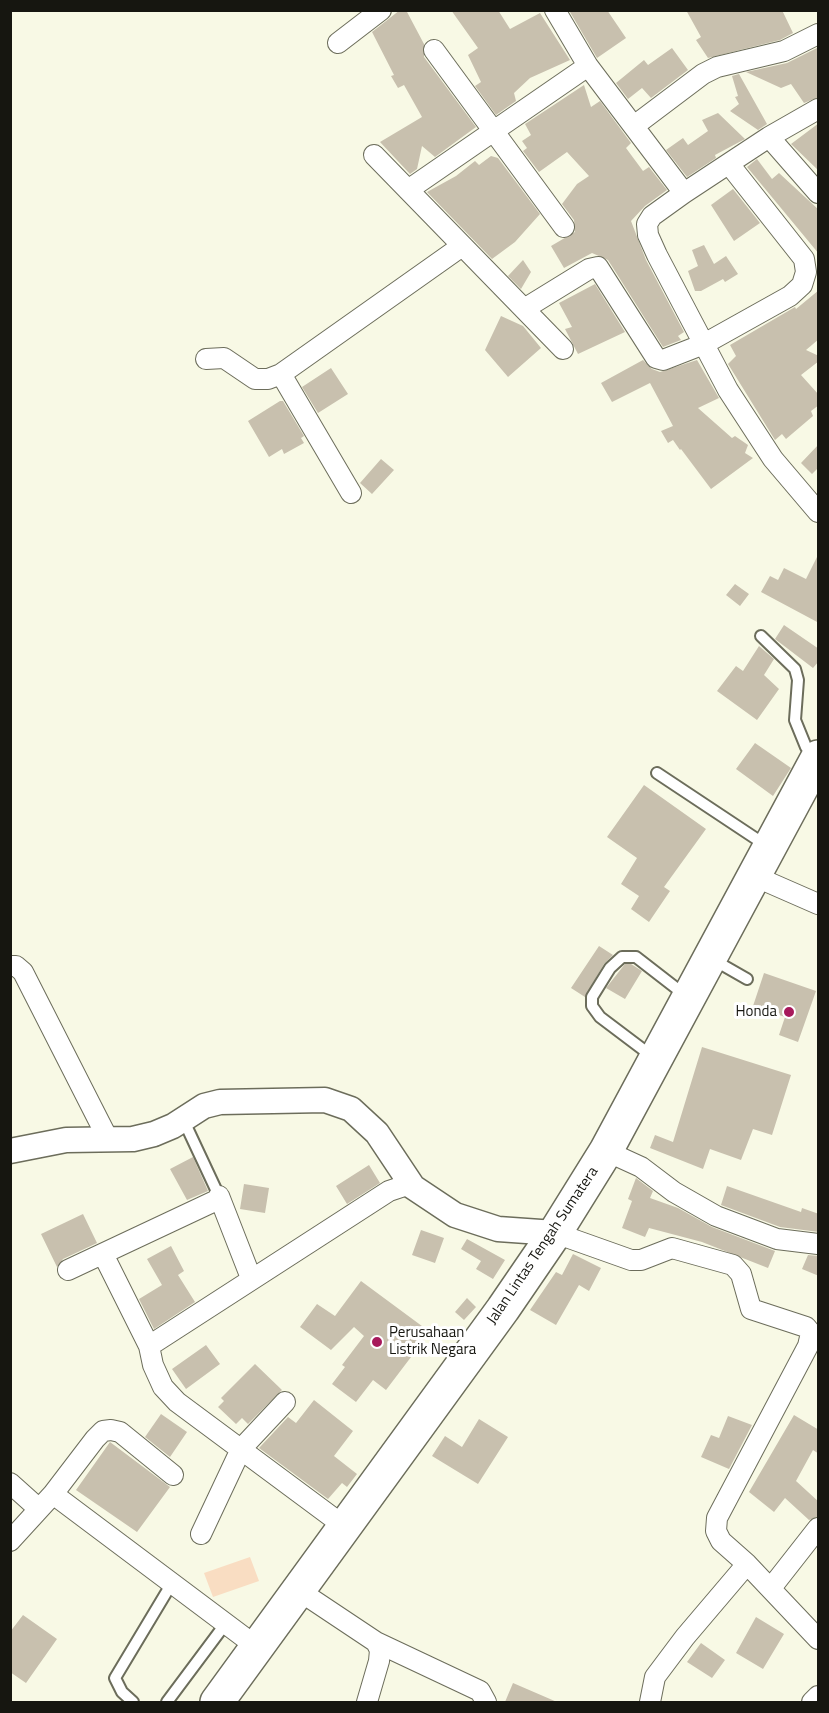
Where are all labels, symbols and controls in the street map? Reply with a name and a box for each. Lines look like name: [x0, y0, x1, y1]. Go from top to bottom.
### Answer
place label: Honda: [736, 1003, 777, 1021]
marker: Honda: [782, 1005, 796, 1019]
street label: Jalan Lintas Tengah Sumatera: [483, 1164, 603, 1328]
place label: Perusahaan Listrik Negara: [389, 1324, 476, 1359]
marker: Perusahaan Listrik Negara: [370, 1335, 384, 1349]

